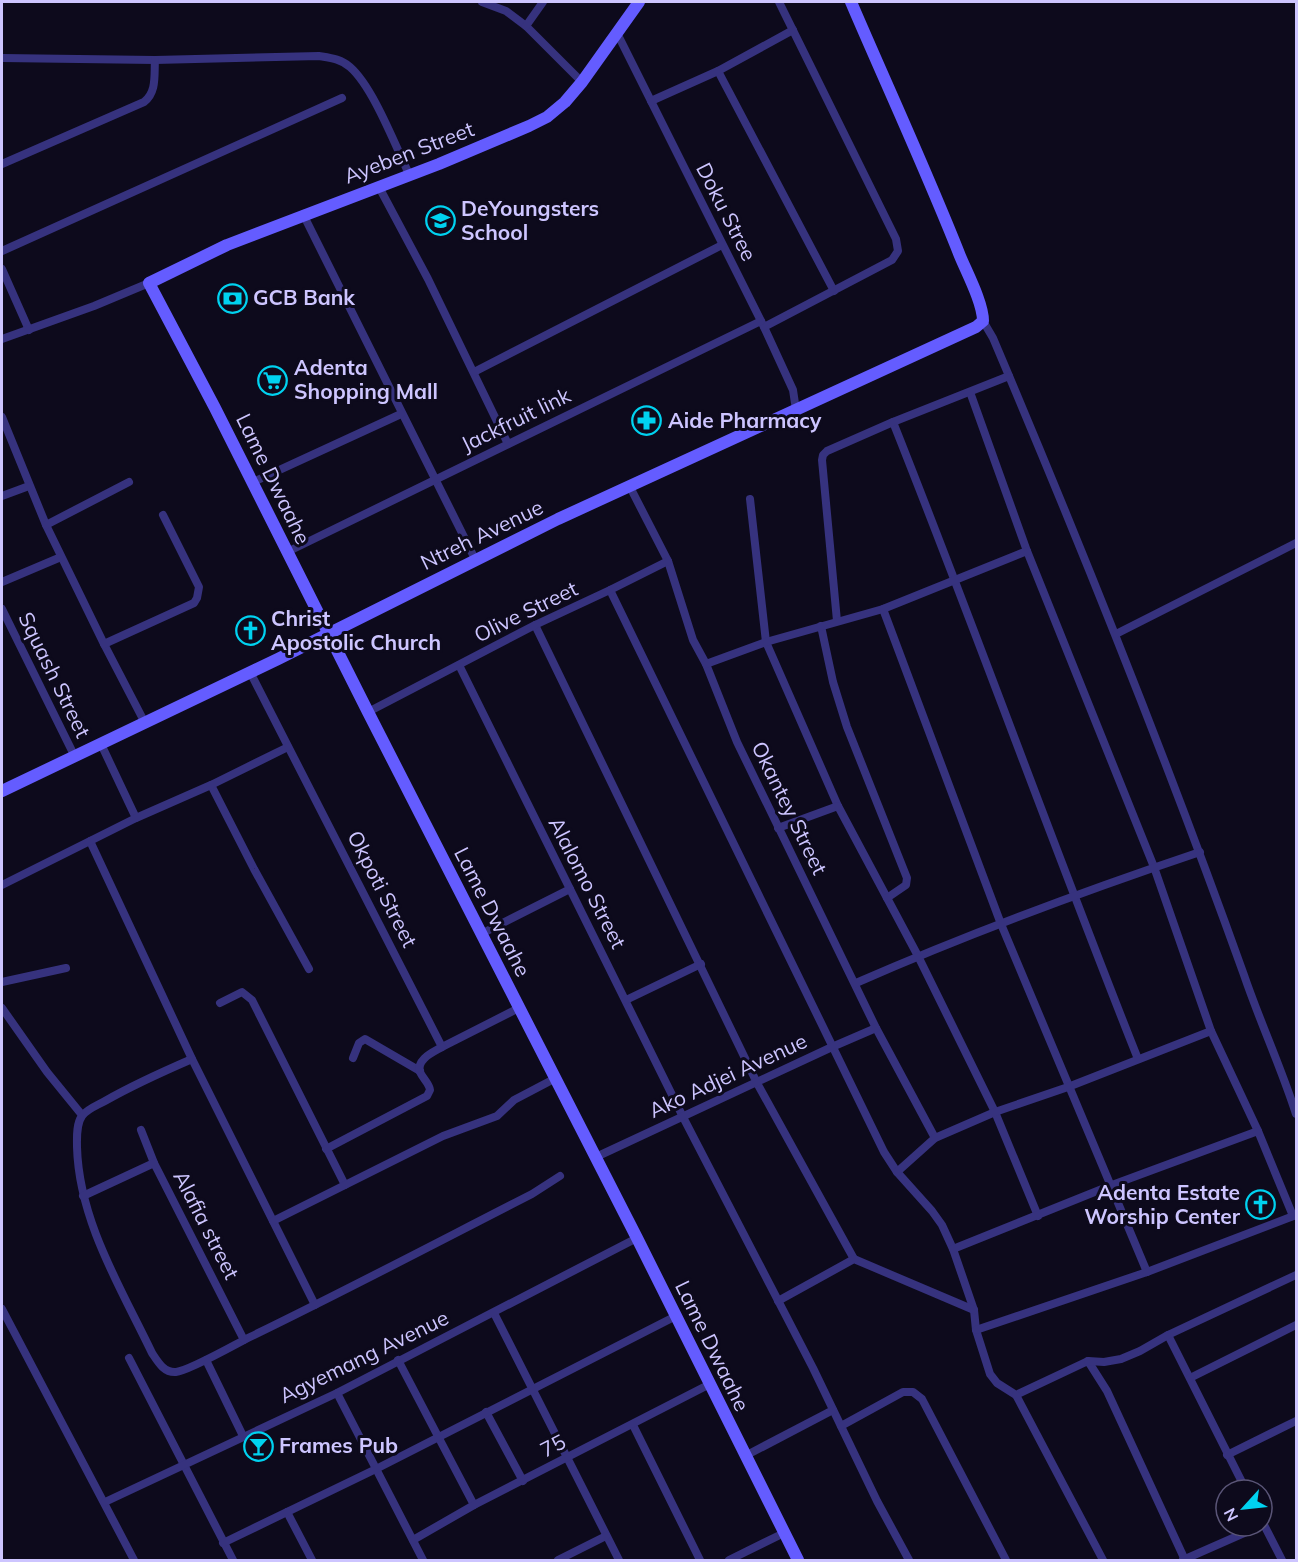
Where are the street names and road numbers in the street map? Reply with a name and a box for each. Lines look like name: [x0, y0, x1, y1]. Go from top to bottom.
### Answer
street label: Ayeben Street: [340, 115, 477, 189]
street label: Doku Stree: [691, 158, 763, 265]
street label: Jackfruit link: [457, 381, 575, 457]
street label: Lame Dwaahe: [231, 409, 317, 548]
street label: Ntreh Avenue: [416, 493, 547, 575]
street label: Olive Street: [469, 575, 582, 647]
street label: Squash Street: [13, 607, 97, 742]
street label: Okantey Street: [746, 737, 833, 878]
street label: Alalomo Street: [544, 812, 632, 953]
street label: Okpoti Street: [342, 826, 423, 951]
street label: Lame Dwaahe: [449, 842, 537, 981]
street label: Ako Adjei Avenue: [644, 1027, 811, 1123]
street label: Alafia street: [168, 1166, 245, 1283]
street label: Lame Dwaahe: [670, 1276, 756, 1415]
street label: Agyemang Avenue: [275, 1304, 452, 1408]
street label: 75: [535, 1428, 570, 1462]

